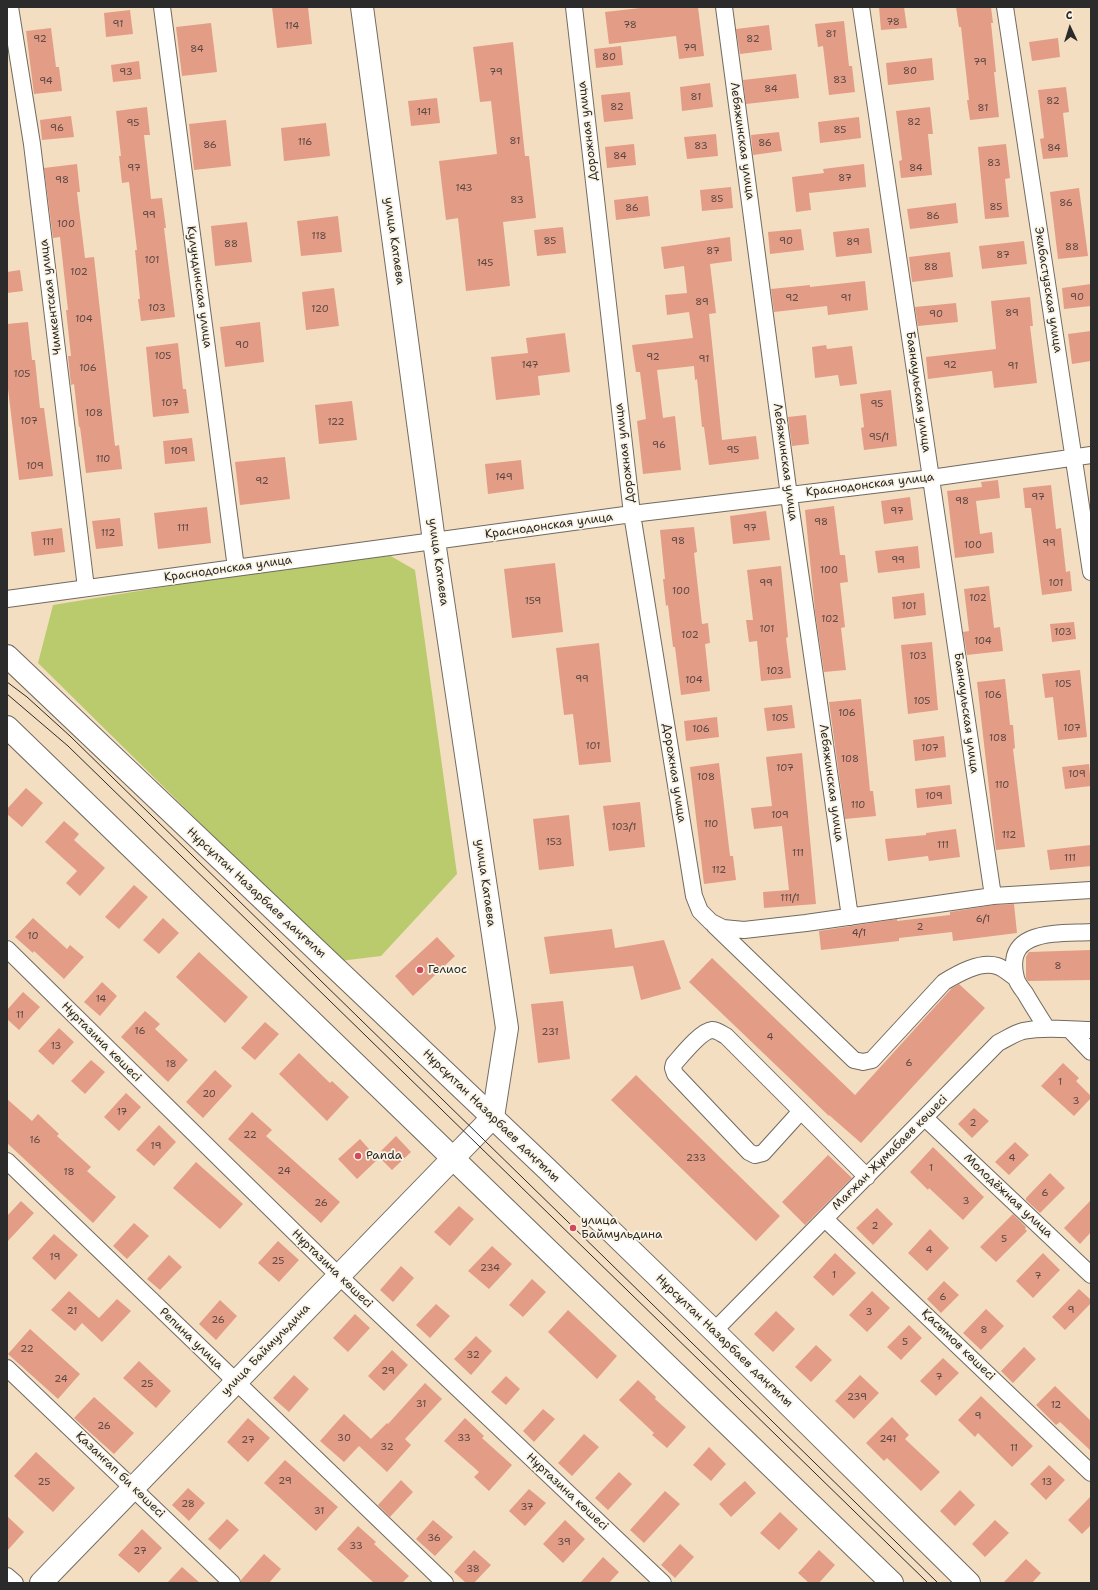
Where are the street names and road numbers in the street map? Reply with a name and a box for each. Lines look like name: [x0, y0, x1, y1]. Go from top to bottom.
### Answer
street label: Дорожная улица: [575, 80, 601, 182]
street label: Лебяжинская улица: [727, 81, 757, 201]
street label: улица Катаева: [381, 196, 407, 286]
street label: Кулундинская улица: [183, 225, 215, 349]
street label: Экибастузская улица: [1031, 226, 1065, 354]
street label: Чимкентская улица: [37, 238, 65, 356]
street label: Баянаульская улица: [902, 331, 934, 453]
street label: Дорожная улица: [612, 402, 638, 504]
street label: Лебяжинская улица: [770, 402, 800, 522]
street label: Краснодонская улица: [805, 470, 935, 500]
street label: Краснодонская улица: [484, 510, 614, 542]
street label: улица Катаева: [425, 517, 451, 607]
street label: Краснодонская улица: [163, 553, 293, 585]
street label: Баянаульская улица: [950, 652, 982, 774]
street label: Дорожная улица: [659, 722, 689, 824]
street label: Лебяжинская улица: [816, 723, 846, 843]
street label: Нұрсұлтан Назарбаев даңғылы: [183, 825, 329, 961]
street label: улица Катаева: [472, 838, 498, 928]
street label: Нұртазина көшесі: [58, 999, 144, 1085]
street label: Нұрсұлтан Назарбаев даңғылы: [419, 1047, 563, 1185]
street label: Мағжан Жұмабаев көшесі: [829, 1092, 951, 1214]
street label: Молодёжная улица: [960, 1151, 1056, 1241]
street label: Нұртазина көшесі: [289, 1227, 375, 1311]
street label: Нұрсұлтан Назарбаев даңғылы: [652, 1272, 796, 1410]
street label: улица Баймульдина: [219, 1301, 313, 1399]
street label: Репина улица: [156, 1305, 226, 1373]
street label: Қасымов көшесі: [918, 1306, 998, 1384]
street label: Қазанғап би көшесі: [73, 1429, 167, 1521]
street label: Нұртазина көшесі: [523, 1450, 611, 1534]

